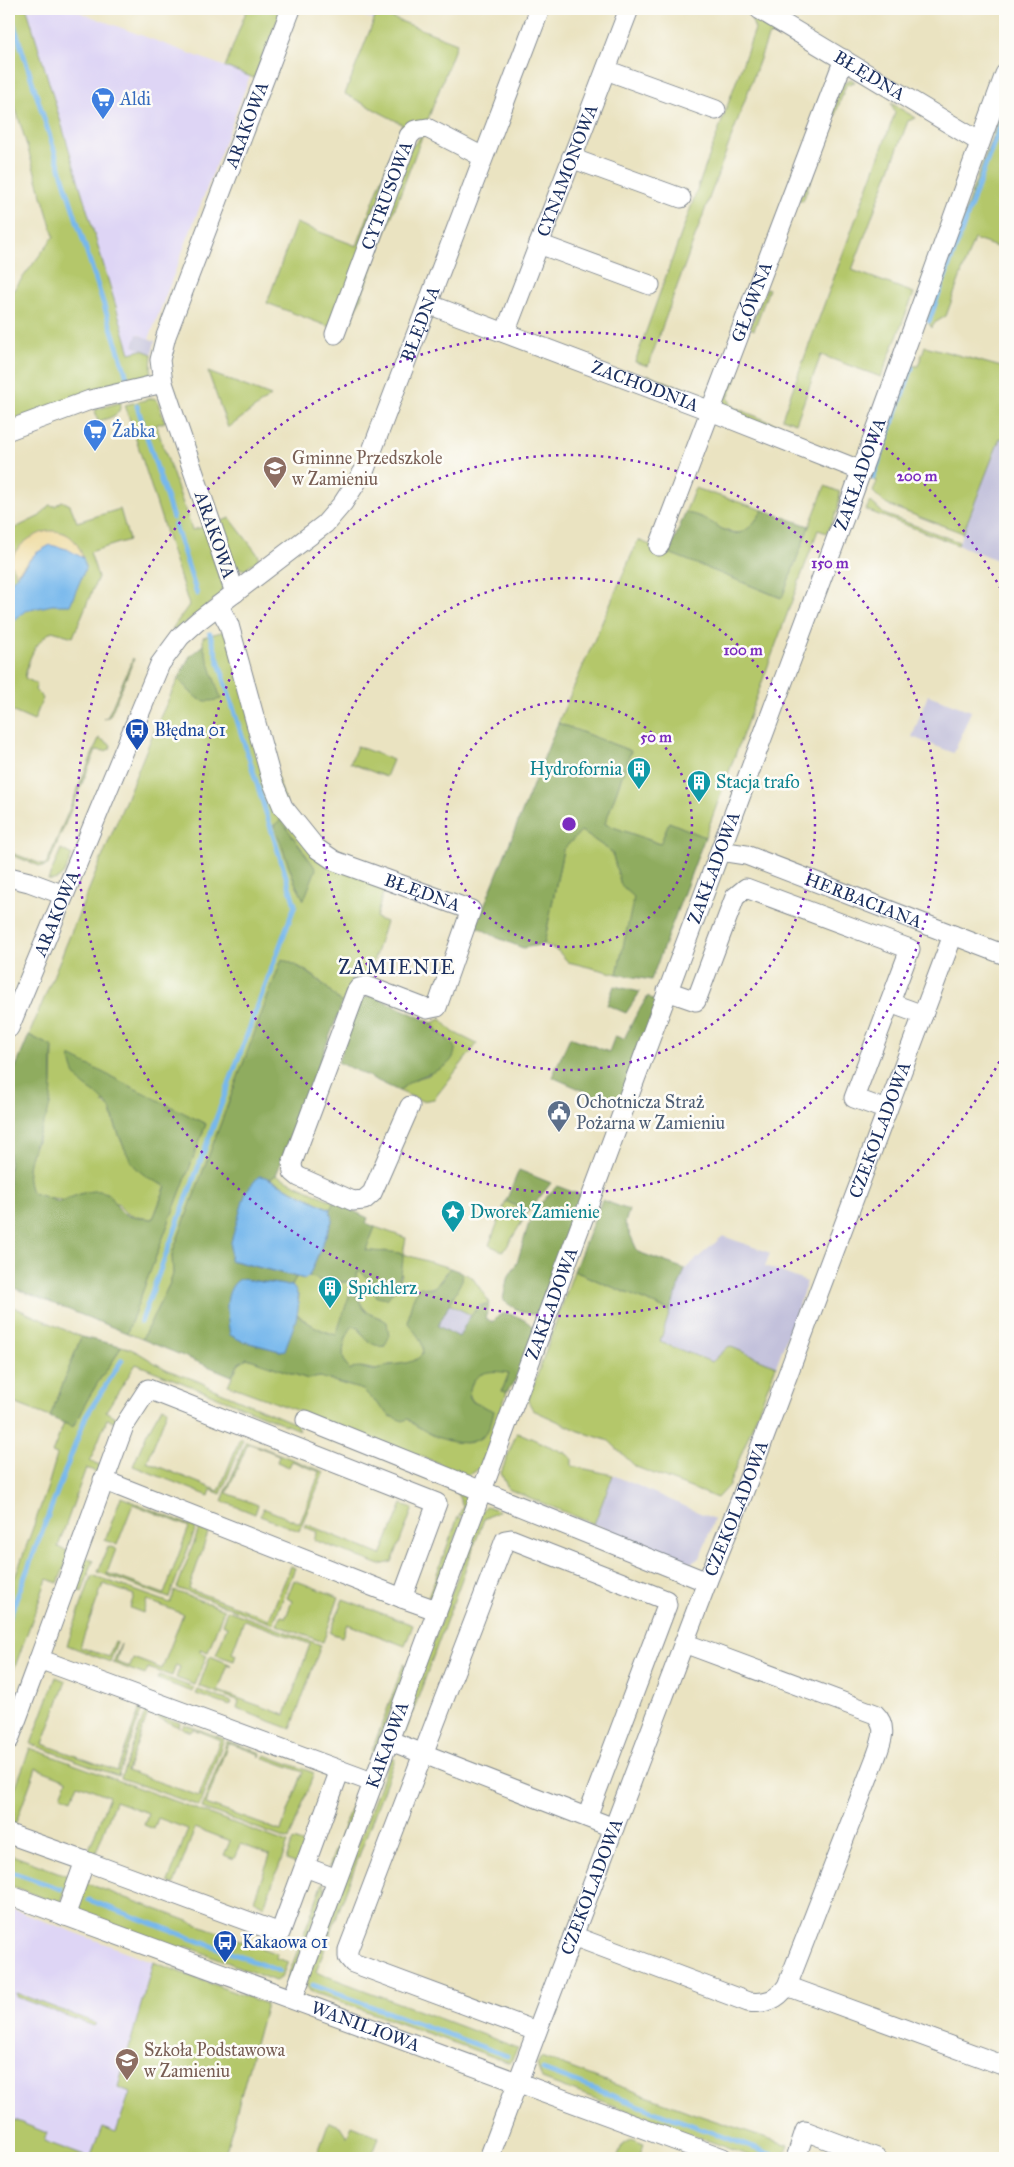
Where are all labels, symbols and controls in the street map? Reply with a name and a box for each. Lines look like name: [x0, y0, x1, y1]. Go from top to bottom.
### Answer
street label: BŁĘDNA: [830, 46, 909, 105]
street label: ARAKOWA: [220, 78, 273, 172]
supermarket icon: Aldi: [90, 86, 116, 120]
place label: Aldi: [119, 88, 151, 110]
street label: CYNAMONOWA: [532, 101, 603, 240]
street label: CYTRUSOWA: [356, 138, 417, 253]
street label: GŁÓWNA: [726, 259, 777, 345]
street label: BŁĘDNA: [396, 283, 445, 365]
street label: ZACHODNIA: [588, 356, 702, 416]
street label: ZAKŁADOWA: [829, 415, 891, 533]
supermarket icon: Żabka: [82, 418, 108, 452]
place label: Żabka: [112, 419, 156, 442]
place label: Gminne Przedszkole w Zamieniu: [292, 447, 442, 490]
school or university icon: Gminne Przedszkole w Zamieniu: [262, 455, 288, 489]
text: 200 m: [897, 467, 938, 485]
street label: ARAKOWA: [189, 487, 240, 582]
text: 150 m: [811, 554, 849, 572]
text: 100 m: [723, 641, 763, 659]
bus stop icon: Błędna 01: [124, 717, 150, 751]
place label: Błędna 01: [154, 719, 226, 741]
text: 50 m: [640, 728, 672, 746]
building icon: Hydrofornia: [626, 756, 652, 790]
place label: Hydrofornia: [530, 758, 622, 780]
building icon: Stacja trafo: [686, 769, 712, 803]
place label: Stacja trafo: [716, 771, 800, 793]
street label: ZAKŁADOWA: [683, 809, 745, 927]
centre of rings: [560, 815, 578, 833]
street label: ARAKOWA: [29, 867, 84, 961]
street label: HERBACIANA: [801, 868, 925, 933]
street label: BŁĘDNA: [381, 869, 463, 916]
district label: ZAMIENIE: [338, 955, 456, 979]
street label: CZEKOLADOWA: [844, 1058, 915, 1201]
place label: Ochotnicza Straż Pożarna w Zamieniu: [576, 1091, 726, 1134]
public building icon: Ochotnicza Straż Pożarna w Zamieniu: [546, 1099, 572, 1133]
place icon: Dworek Zamienie: [440, 1199, 466, 1233]
place label: Dworek Zamienie: [470, 1201, 600, 1223]
street label: ZAKŁADOWA: [521, 1244, 582, 1363]
building icon: Spichlerz: [317, 1275, 343, 1309]
place label: Spichlerz: [348, 1277, 417, 1299]
street label: CZEKOLADOWA: [699, 1438, 773, 1580]
street label: KAKAOWA: [361, 1698, 413, 1792]
street label: CZEKOLADOWA: [556, 1815, 627, 1958]
bus stop icon: Kakaowa 01: [212, 1929, 238, 1963]
place label: Kakaowa 01: [242, 1931, 328, 1953]
street label: WANILIOWA: [308, 1996, 423, 2056]
place label: Szkoła Podstawowa w Zamieniu: [144, 2039, 285, 2082]
school or university icon: Szkoła Podstawowa w Zamieniu: [114, 2047, 140, 2081]

